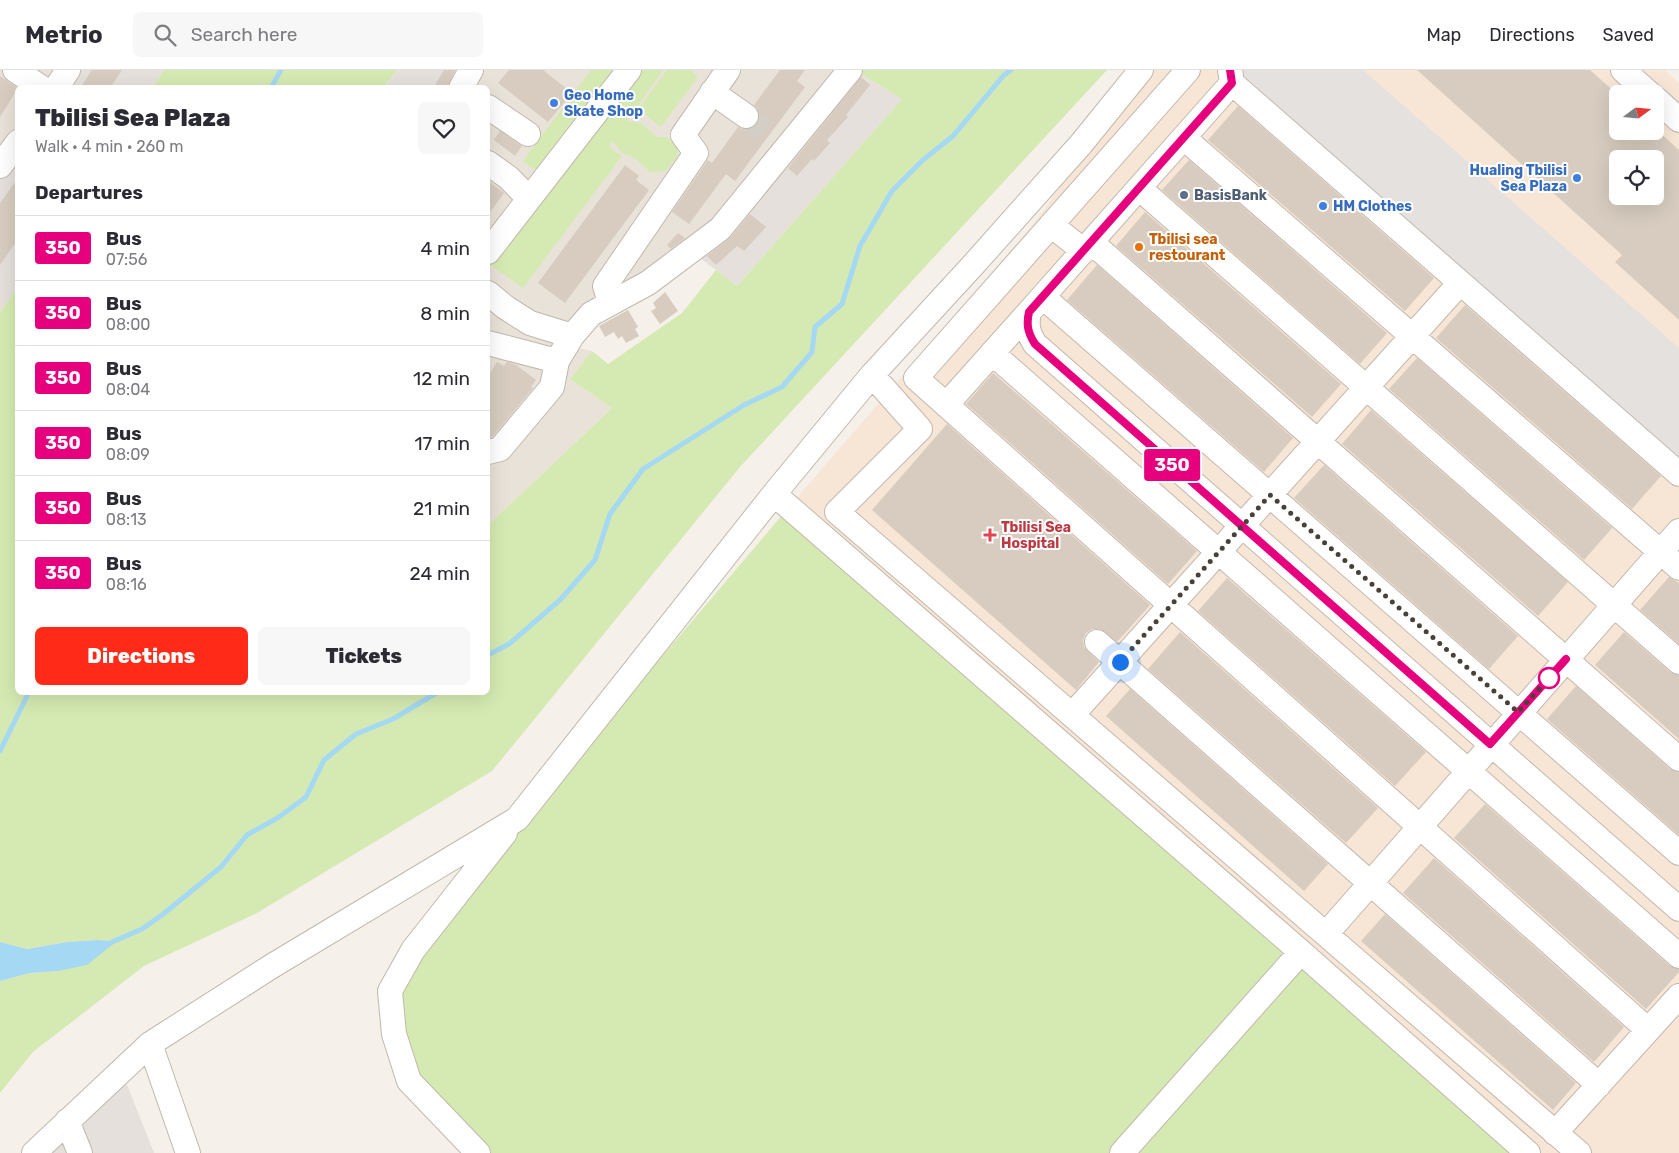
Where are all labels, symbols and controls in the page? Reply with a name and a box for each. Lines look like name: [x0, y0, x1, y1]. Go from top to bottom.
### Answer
search box: [133, 12, 483, 57]
text: Metrio: [25, 21, 103, 49]
icon: search: [151, 21, 179, 49]
text: Search here: [191, 23, 297, 46]
text: Map: [1426, 24, 1461, 46]
text: Directions: [1489, 24, 1575, 46]
text: Saved: [1603, 24, 1654, 46]
north arrow: [1609, 85, 1664, 140]
map controls: [1609, 85, 1664, 205]
place label: Geo Home Skate Shop: [564, 87, 643, 120]
marker: Geo Home Skate Shop: [548, 97, 560, 109]
button: heart: [418, 102, 470, 154]
text: Tbilisi Sea Plaza: [35, 104, 231, 132]
text: Walk · 4 min · 260 m: [35, 137, 184, 156]
button: locate: [1609, 150, 1664, 205]
place label: Hualing Tbilisi Sea Plaza: [1470, 162, 1567, 195]
marker: Hualing Tbilisi Sea Plaza: [1571, 172, 1583, 184]
text: Departures: [35, 181, 143, 204]
place label: BasisBank: [1194, 187, 1268, 204]
marker: BasisBank: [1178, 189, 1190, 201]
place label: HM Clothes: [1333, 198, 1412, 215]
marker: HM Clothes: [1317, 200, 1329, 212]
text: Bus: [106, 227, 142, 250]
place label: Tbilisi sea restourant: [1149, 231, 1226, 264]
text: 350: [45, 237, 81, 259]
text: 4 min: [421, 237, 470, 260]
marker: Tbilisi sea restourant: [1133, 241, 1145, 253]
text: 07:56: [106, 250, 147, 269]
text: Bus: [106, 292, 142, 315]
text: 350: [45, 302, 81, 324]
text: 8 min: [420, 302, 470, 325]
text: 08:00: [106, 315, 151, 334]
text: Bus: [106, 357, 142, 380]
text: 350: [45, 367, 81, 389]
text: 12 min: [413, 367, 470, 390]
text: 08:04: [106, 380, 150, 399]
text: Bus: [106, 422, 142, 445]
text: 350: [45, 432, 81, 454]
text: 17 min: [414, 432, 470, 455]
text: 08:09: [106, 445, 150, 464]
line badge: 350: [1143, 449, 1201, 481]
text: 350: [1154, 454, 1190, 476]
text: Bus: [106, 487, 142, 510]
text: 350: [45, 497, 81, 519]
text: 21 min: [413, 497, 470, 520]
text: 08:13: [106, 510, 147, 529]
place label: Tbilisi Sea Hospital: [1001, 519, 1071, 552]
marker: Tbilisi Sea Hospital: [983, 528, 997, 542]
text: Bus: [106, 552, 142, 575]
text: 350: [45, 562, 81, 584]
text: 24 min: [410, 562, 470, 585]
text: 08:16: [106, 575, 147, 594]
button: Directions: [35, 627, 248, 685]
button: Tickets: [258, 627, 470, 685]
your location: [1108, 650, 1133, 675]
unlabelled marker: [1538, 667, 1560, 689]

